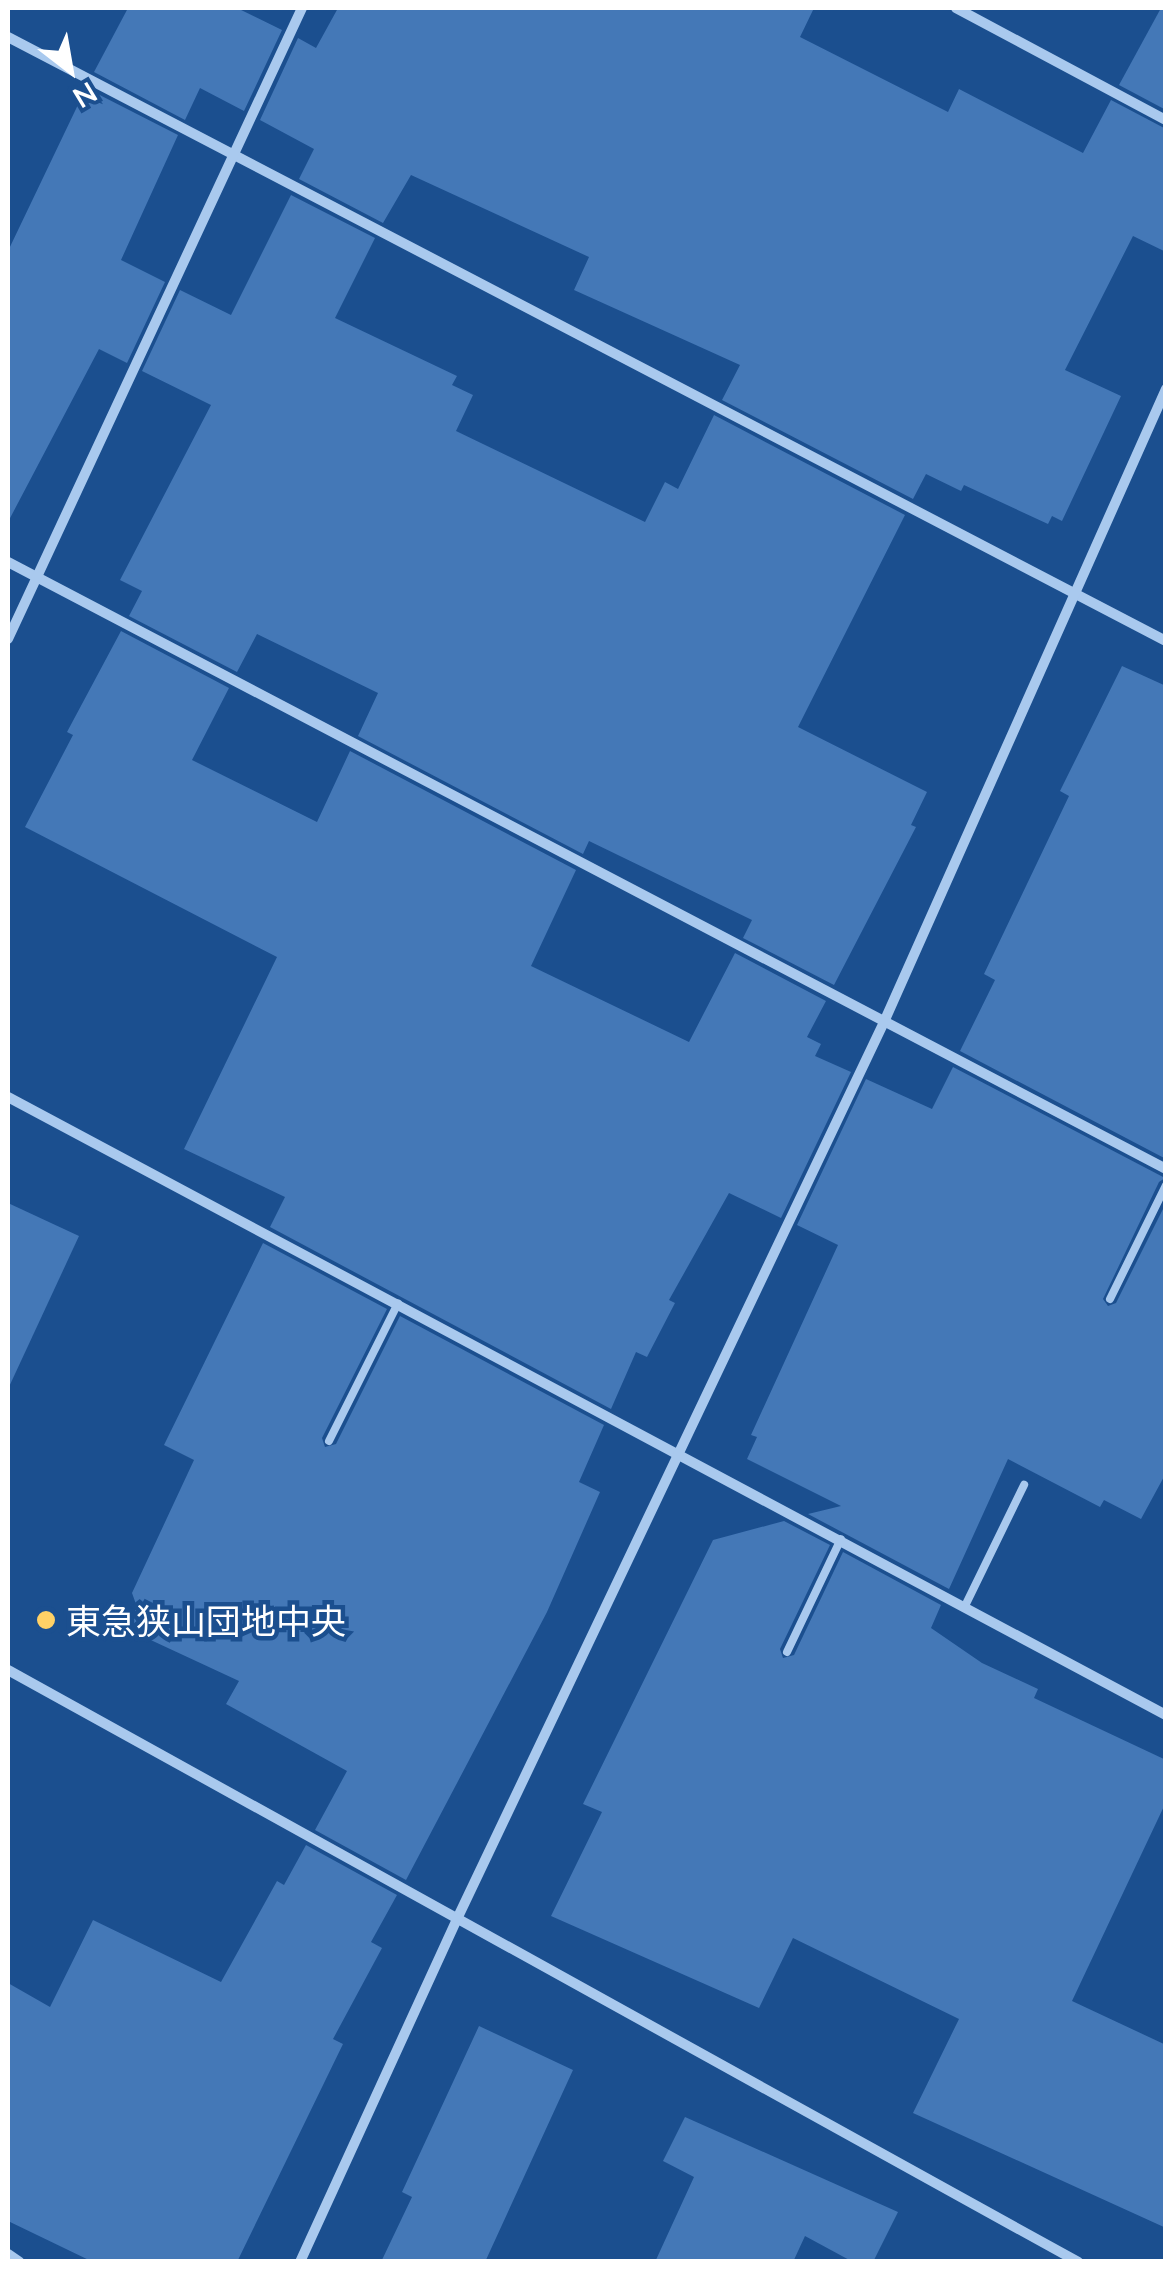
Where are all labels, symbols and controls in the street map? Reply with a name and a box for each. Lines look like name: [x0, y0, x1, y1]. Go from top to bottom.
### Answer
north arrow: [20, 20, 120, 120]
text: N: [67, 76, 103, 116]
place label: 東急狭山団地中央: [66, 1599, 346, 1641]
marker: 東急狭山団地中央: [35, 1609, 57, 1631]

